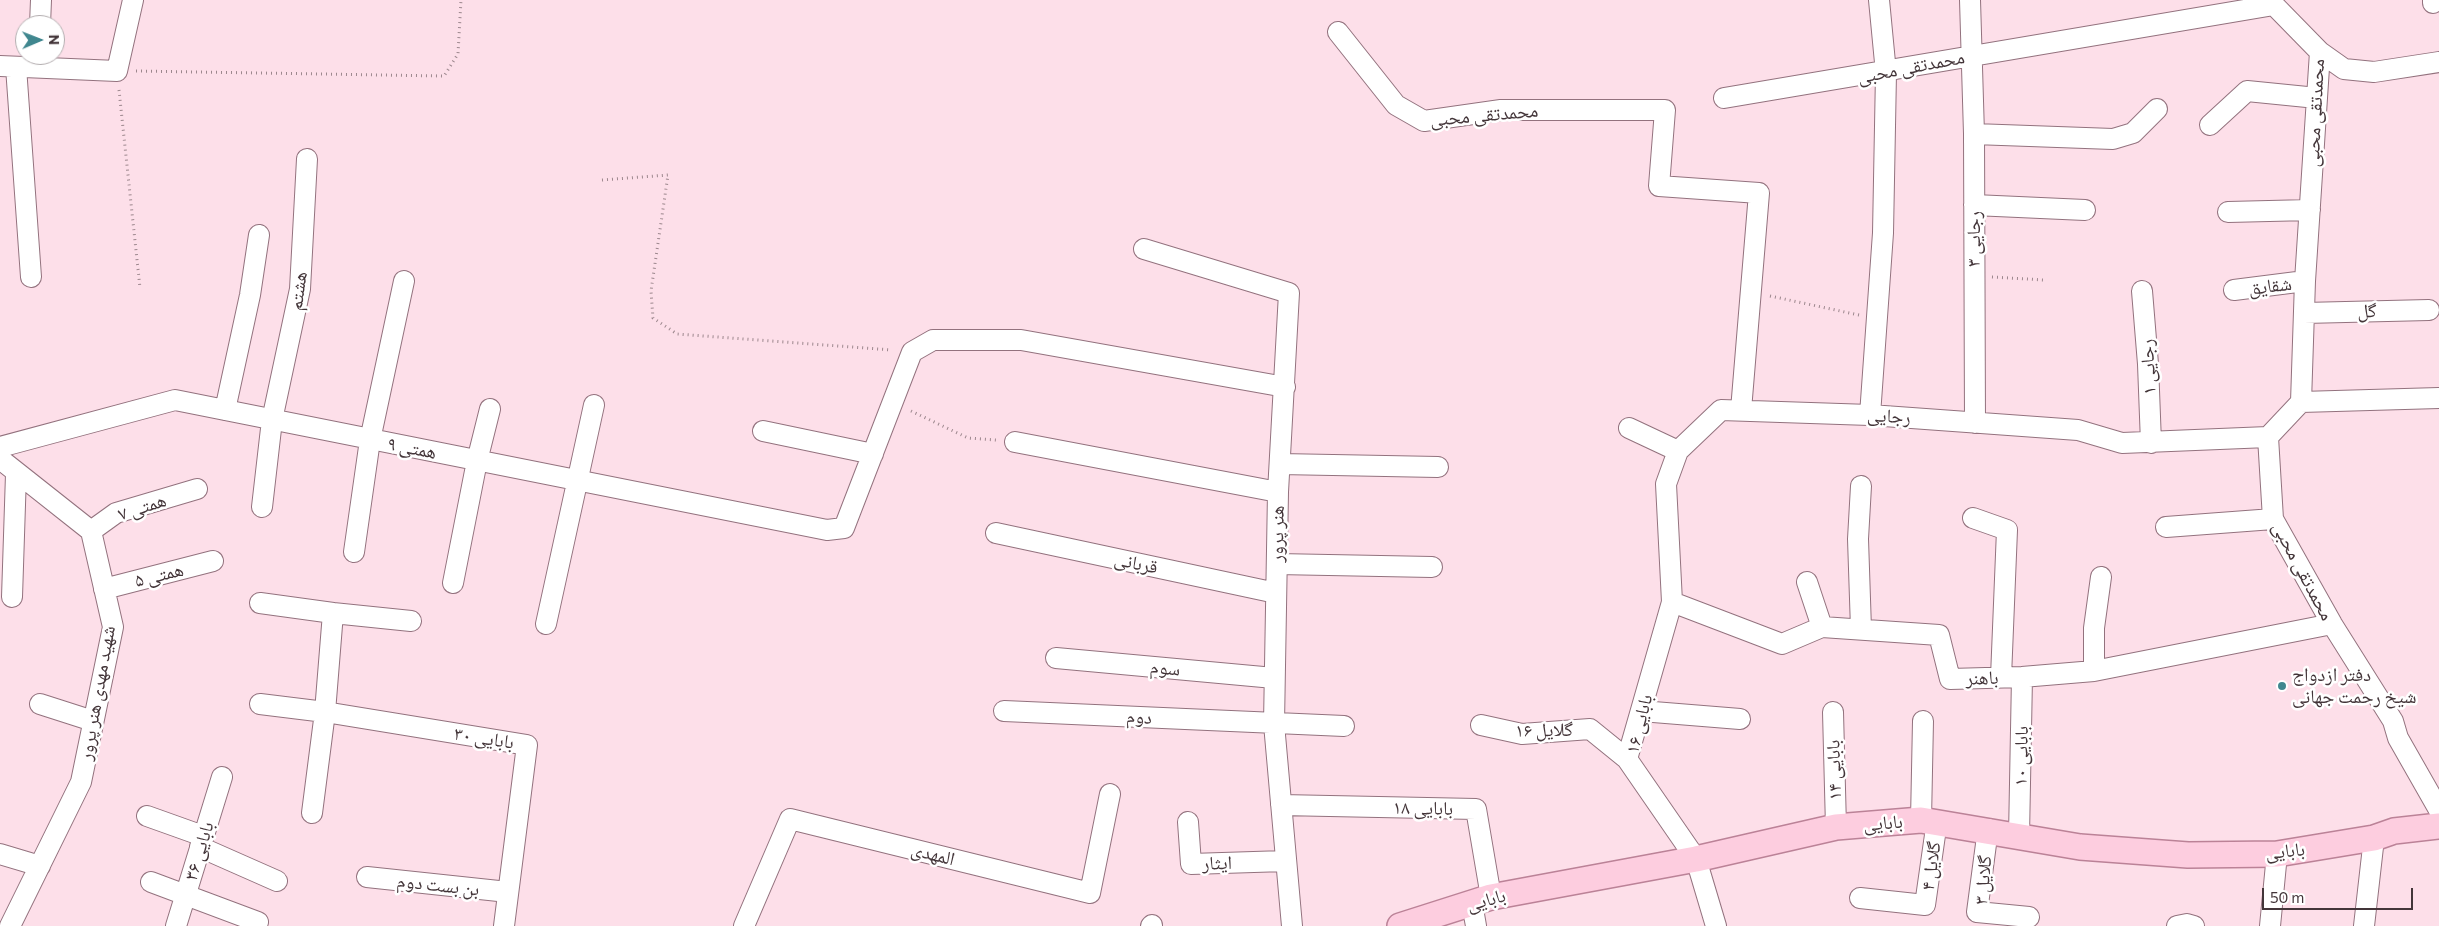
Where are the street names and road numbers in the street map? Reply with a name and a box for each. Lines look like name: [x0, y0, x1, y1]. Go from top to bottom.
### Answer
street label: محمدتقی محبی: [1855, 45, 1967, 89]
street label: محمدتقی محبی: [2301, 58, 2329, 168]
street label: محمدتقی محبی: [1429, 99, 1539, 131]
street label: رجایی ۳: [1963, 211, 1985, 267]
street label: هشتم: [284, 270, 312, 312]
street label: شقایق: [2247, 272, 2293, 300]
street label: گل: [2357, 299, 2377, 323]
street label: رجایی ۱: [2135, 338, 2161, 396]
street label: رجایی: [1866, 403, 1912, 429]
street label: همتی ۹: [385, 432, 439, 464]
street label: همتی ۷: [115, 489, 169, 525]
street label: هنر پرور: [1265, 505, 1289, 563]
street label: محمدتقی محبی: [2267, 518, 2339, 624]
street label: قربانی: [1112, 547, 1160, 579]
street label: همتی ۵: [132, 558, 186, 592]
street label: شهید مهدی هنر پرور: [74, 624, 120, 762]
street label: سوم: [1149, 655, 1181, 681]
street label: باهنر: [1965, 666, 1999, 690]
street label: بابایی ۱۶: [1621, 692, 1657, 756]
street label: دوم: [1125, 705, 1153, 729]
street label: گلایل ۱۶: [1515, 718, 1573, 742]
street label: بابایی ۳۰: [452, 722, 516, 754]
street label: بابایی ۱۰: [2009, 726, 2033, 786]
street label: بابایی ۱۴: [1822, 739, 1846, 801]
street label: بابایی ۱۸: [1393, 796, 1453, 820]
street label: بابایی: [1862, 810, 1904, 836]
street label: بابایی ۳۶: [179, 819, 219, 883]
street label: المهدی: [909, 838, 957, 870]
street label: بابایی: [2264, 838, 2306, 864]
street label: گلایل ۴: [1916, 840, 1946, 892]
street label: ایثار: [1202, 851, 1232, 875]
street label: گلایل ۳: [1969, 854, 1997, 906]
street label: بن بست دوم: [396, 869, 480, 901]
street label: بابایی: [1464, 884, 1508, 916]

